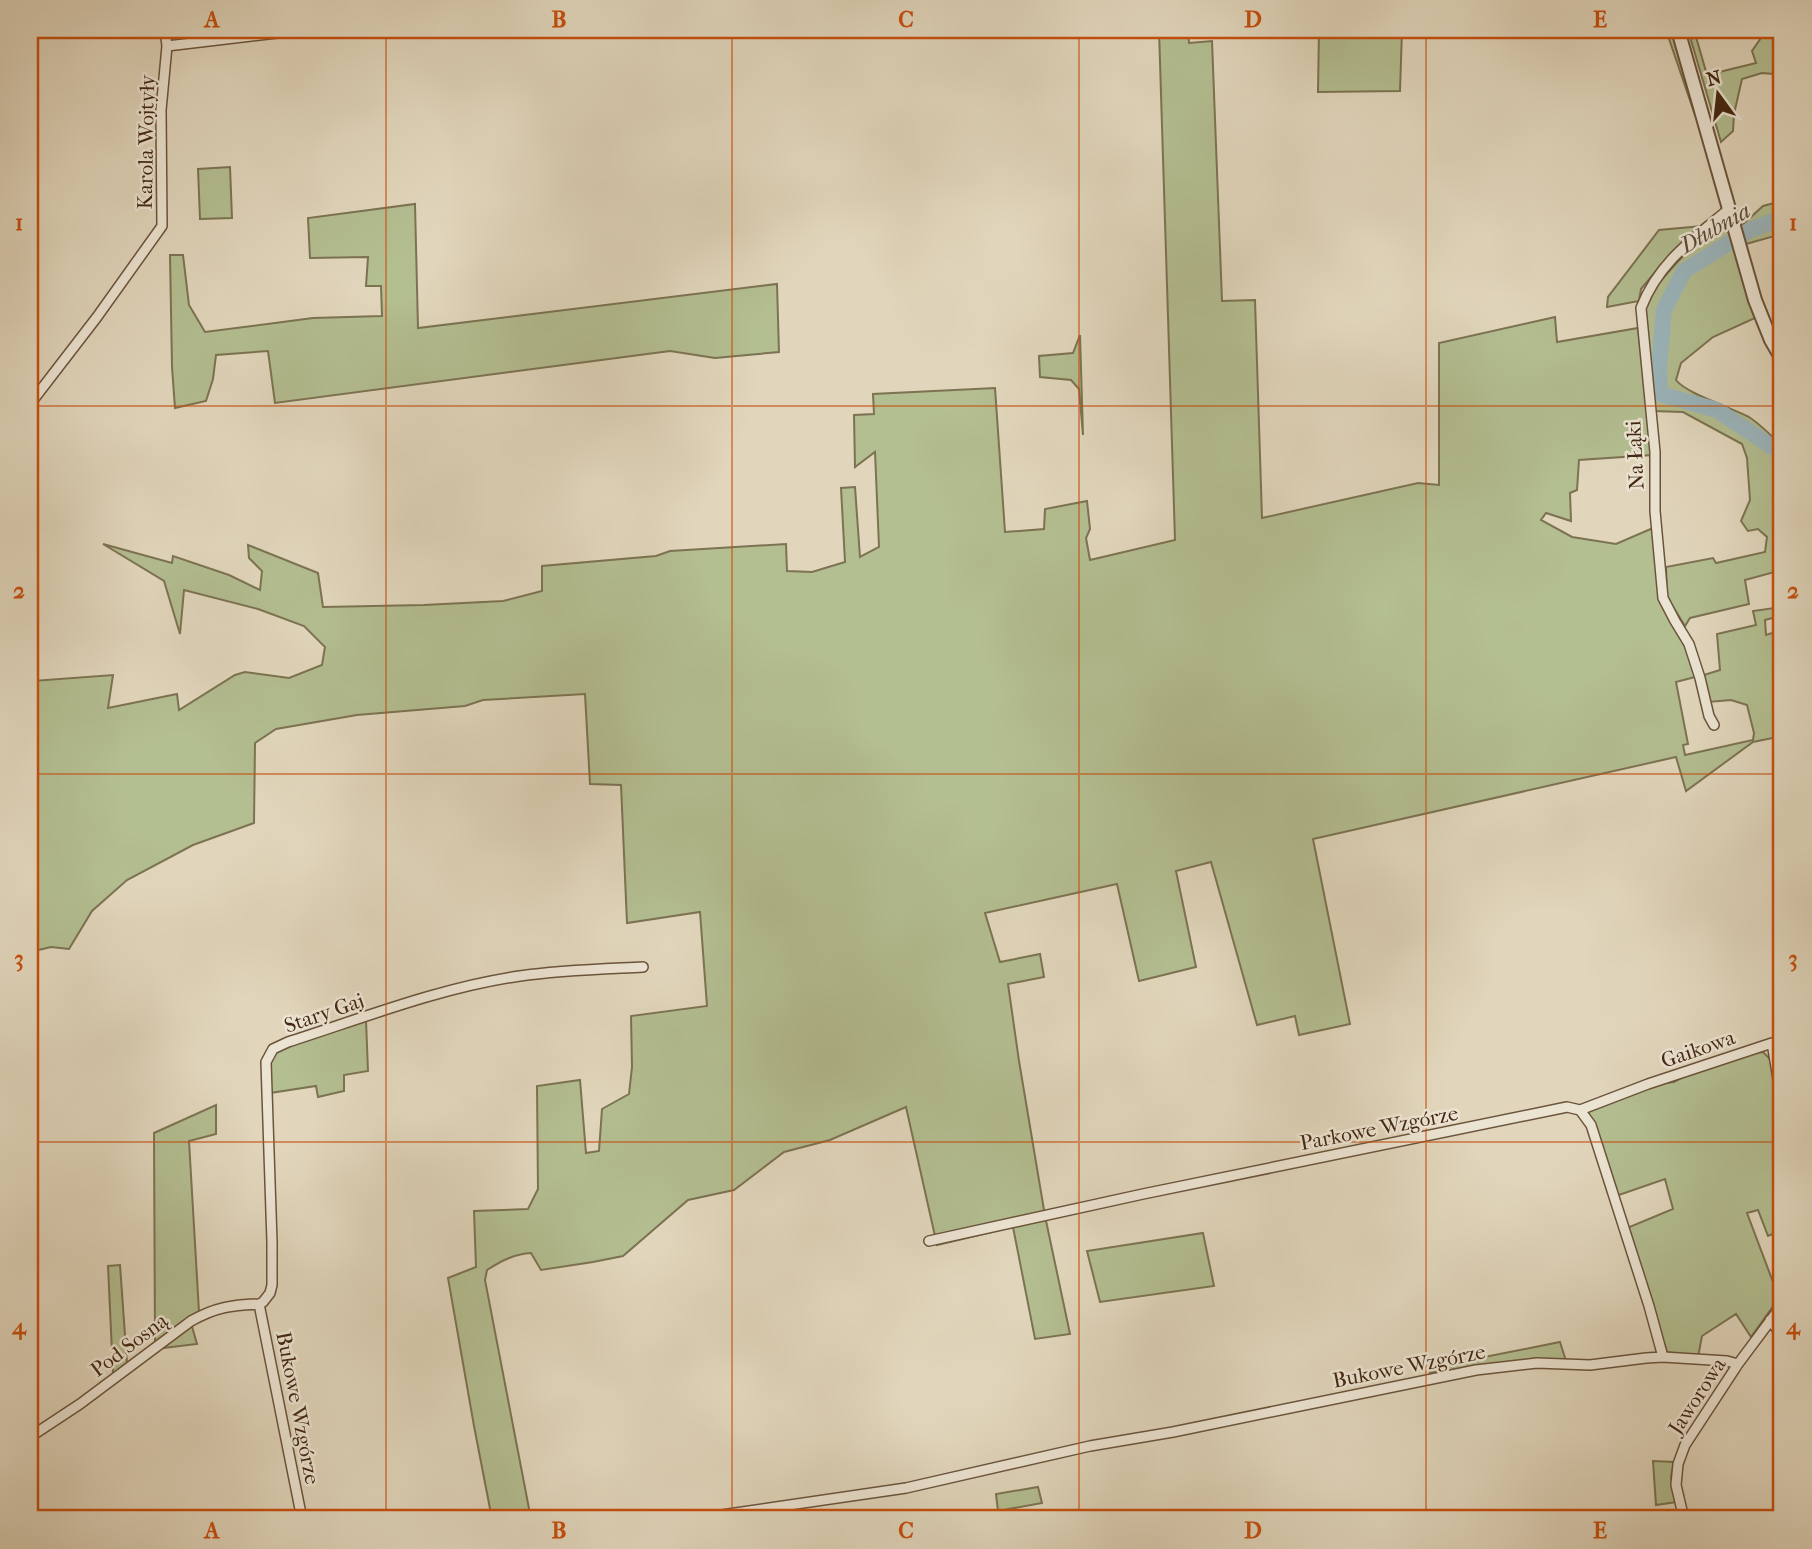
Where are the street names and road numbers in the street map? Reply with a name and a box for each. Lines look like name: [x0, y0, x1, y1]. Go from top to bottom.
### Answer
street label: Karola Wojtyły: [133, 74, 159, 210]
street label: Na Łąki: [1621, 420, 1649, 490]
street label: Stary Gaj: [281, 988, 367, 1038]
street label: Gaikowa: [1658, 1025, 1738, 1073]
street label: Parkowe Wzgórze: [1298, 1101, 1460, 1155]
street label: Pod Sosną: [86, 1308, 172, 1382]
street label: Bukowe Wzgórze: [271, 1330, 325, 1486]
street label: Bukowe Wzgórze: [1331, 1339, 1487, 1393]
street label: Jaworowa: [1662, 1353, 1731, 1441]

